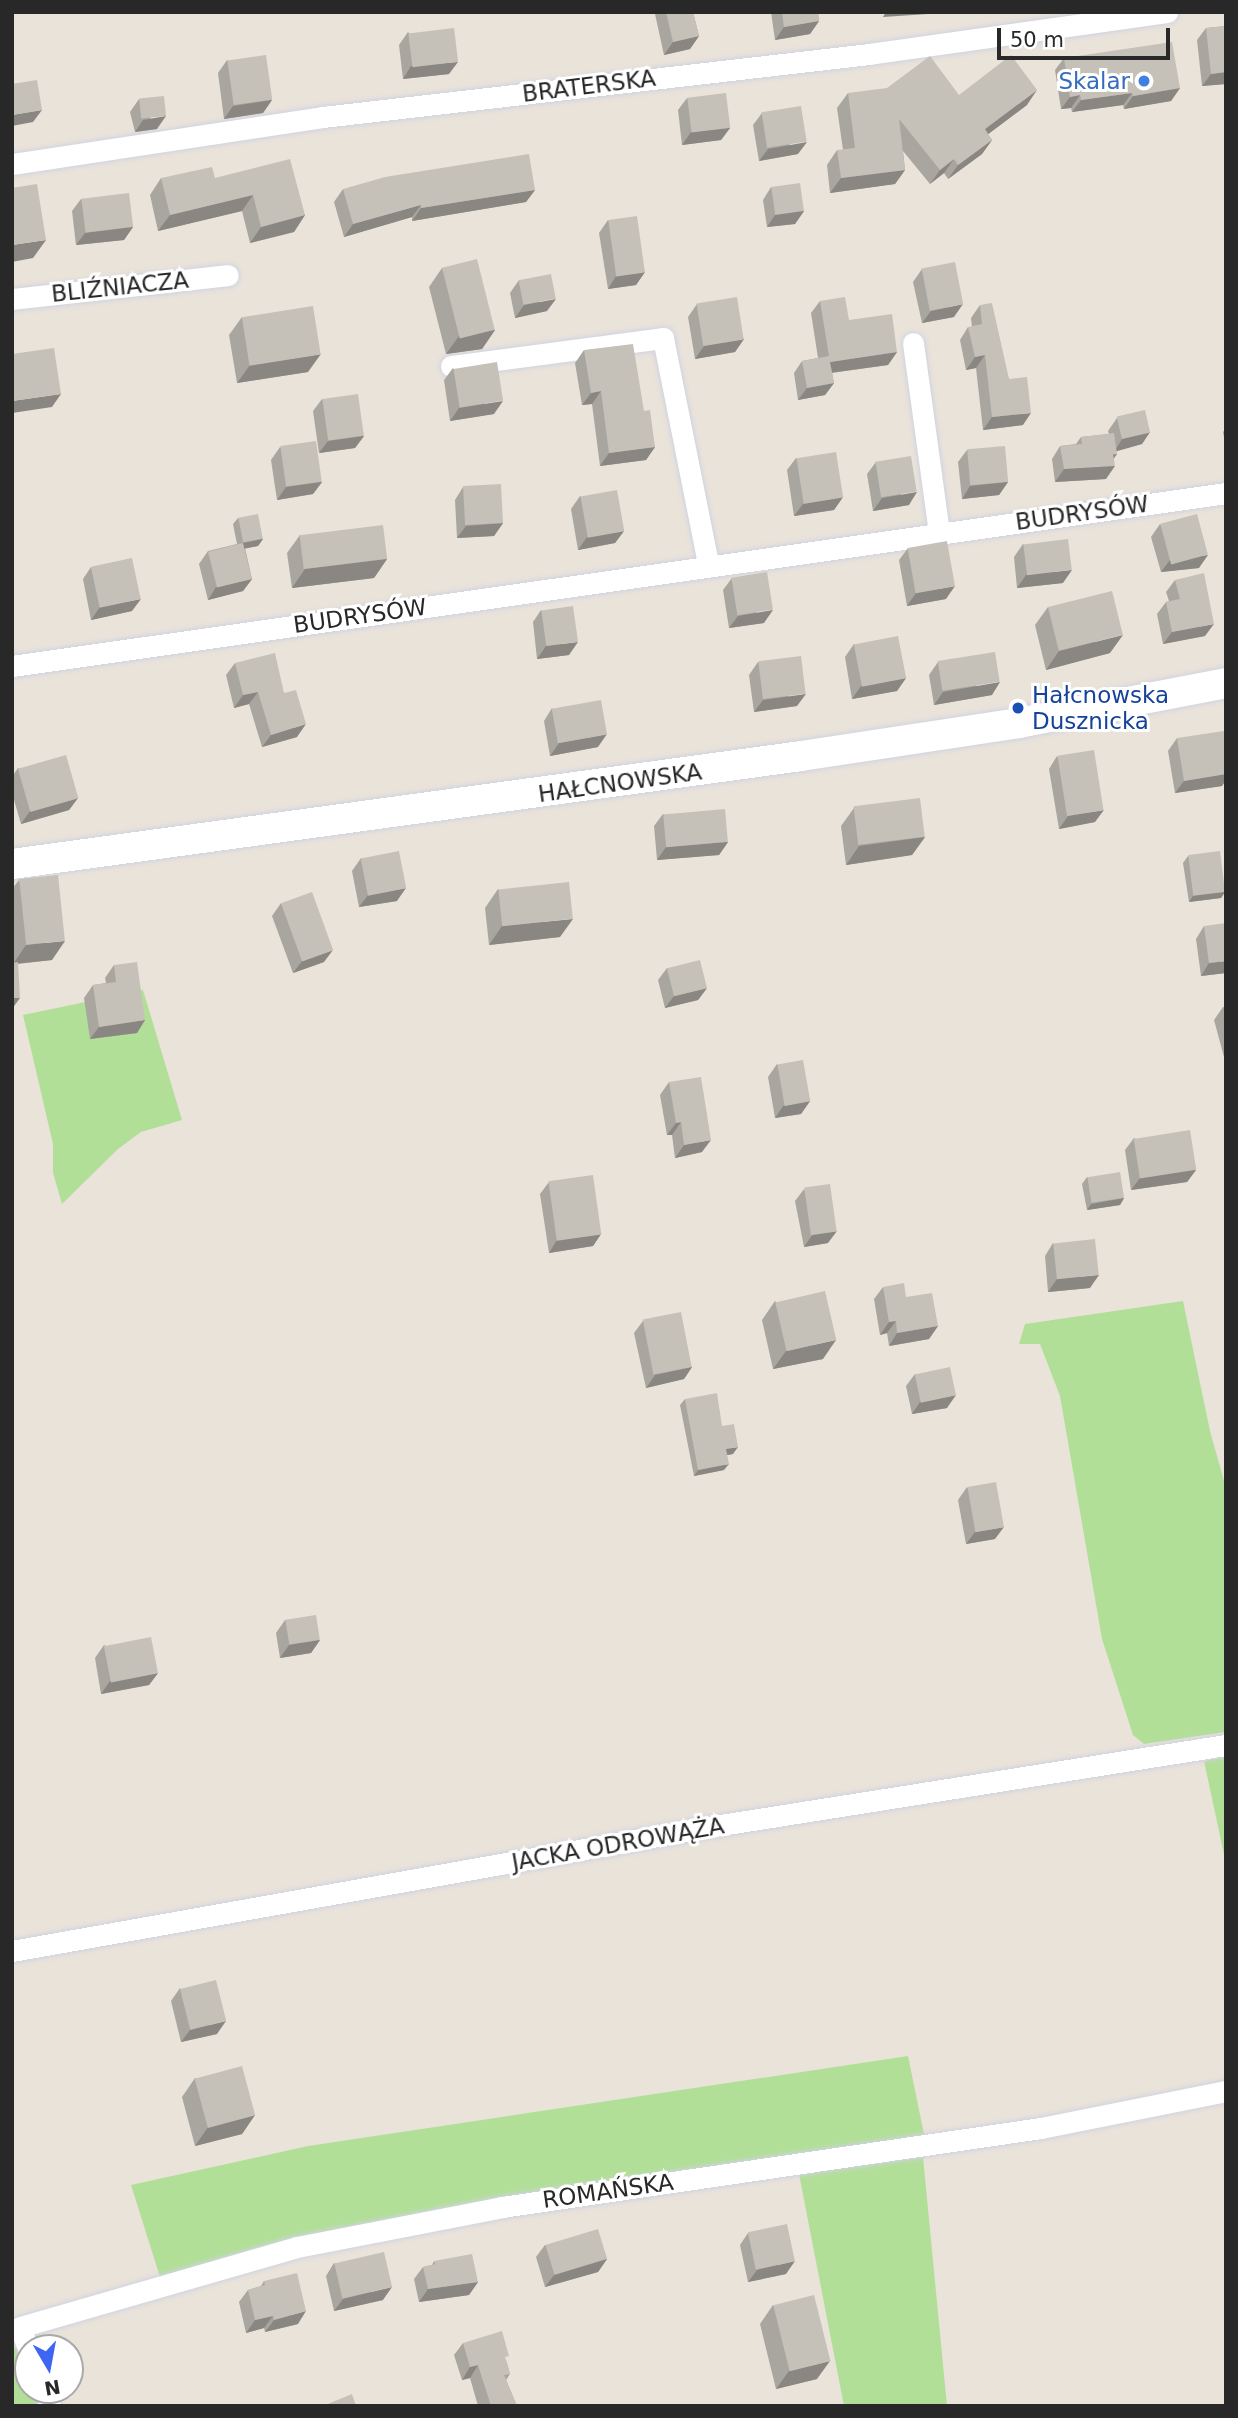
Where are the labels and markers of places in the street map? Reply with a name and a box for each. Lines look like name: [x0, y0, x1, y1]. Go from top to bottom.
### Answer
place label: Skalar: [1058, 67, 1130, 95]
marker: Skalar: [1136, 73, 1152, 89]
place label: Hałcnowska Dusznicka: [1032, 681, 1169, 735]
marker: Hałcnowska Dusznicka: [1010, 700, 1026, 716]

